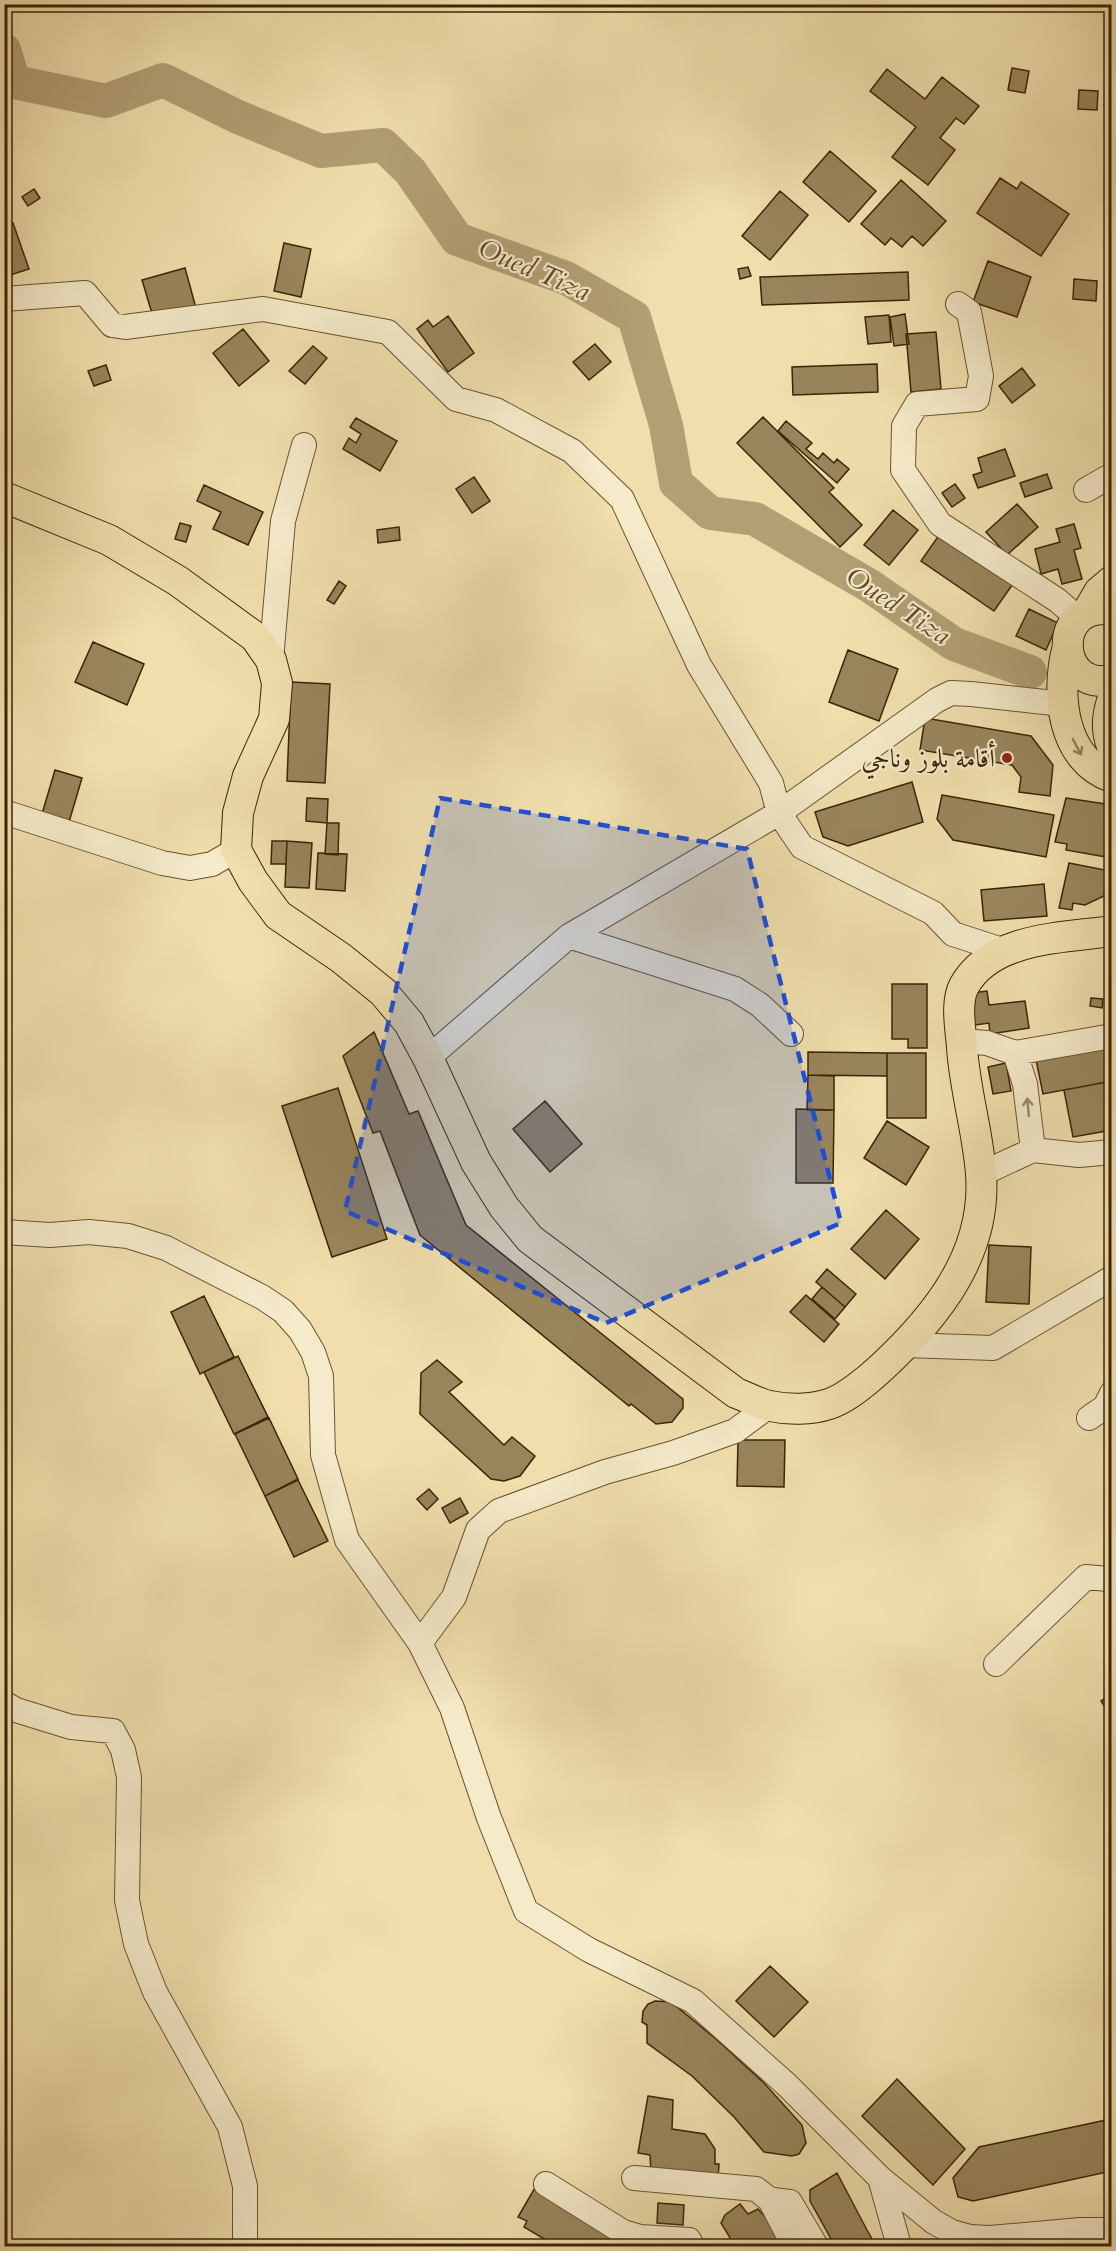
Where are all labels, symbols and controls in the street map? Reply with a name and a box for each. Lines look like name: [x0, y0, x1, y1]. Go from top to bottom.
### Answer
water label: Oued Tiza: [472, 230, 596, 310]
water label: Oued Tiza: [838, 558, 958, 654]
one-way arrow: [1071, 738, 1083, 756]
place label: أقامة بلوز وناجي: [861, 741, 995, 780]
marker: أقامة بلوز وناجي: [1000, 751, 1014, 765]
one-way arrow: [1022, 1098, 1033, 1118]

